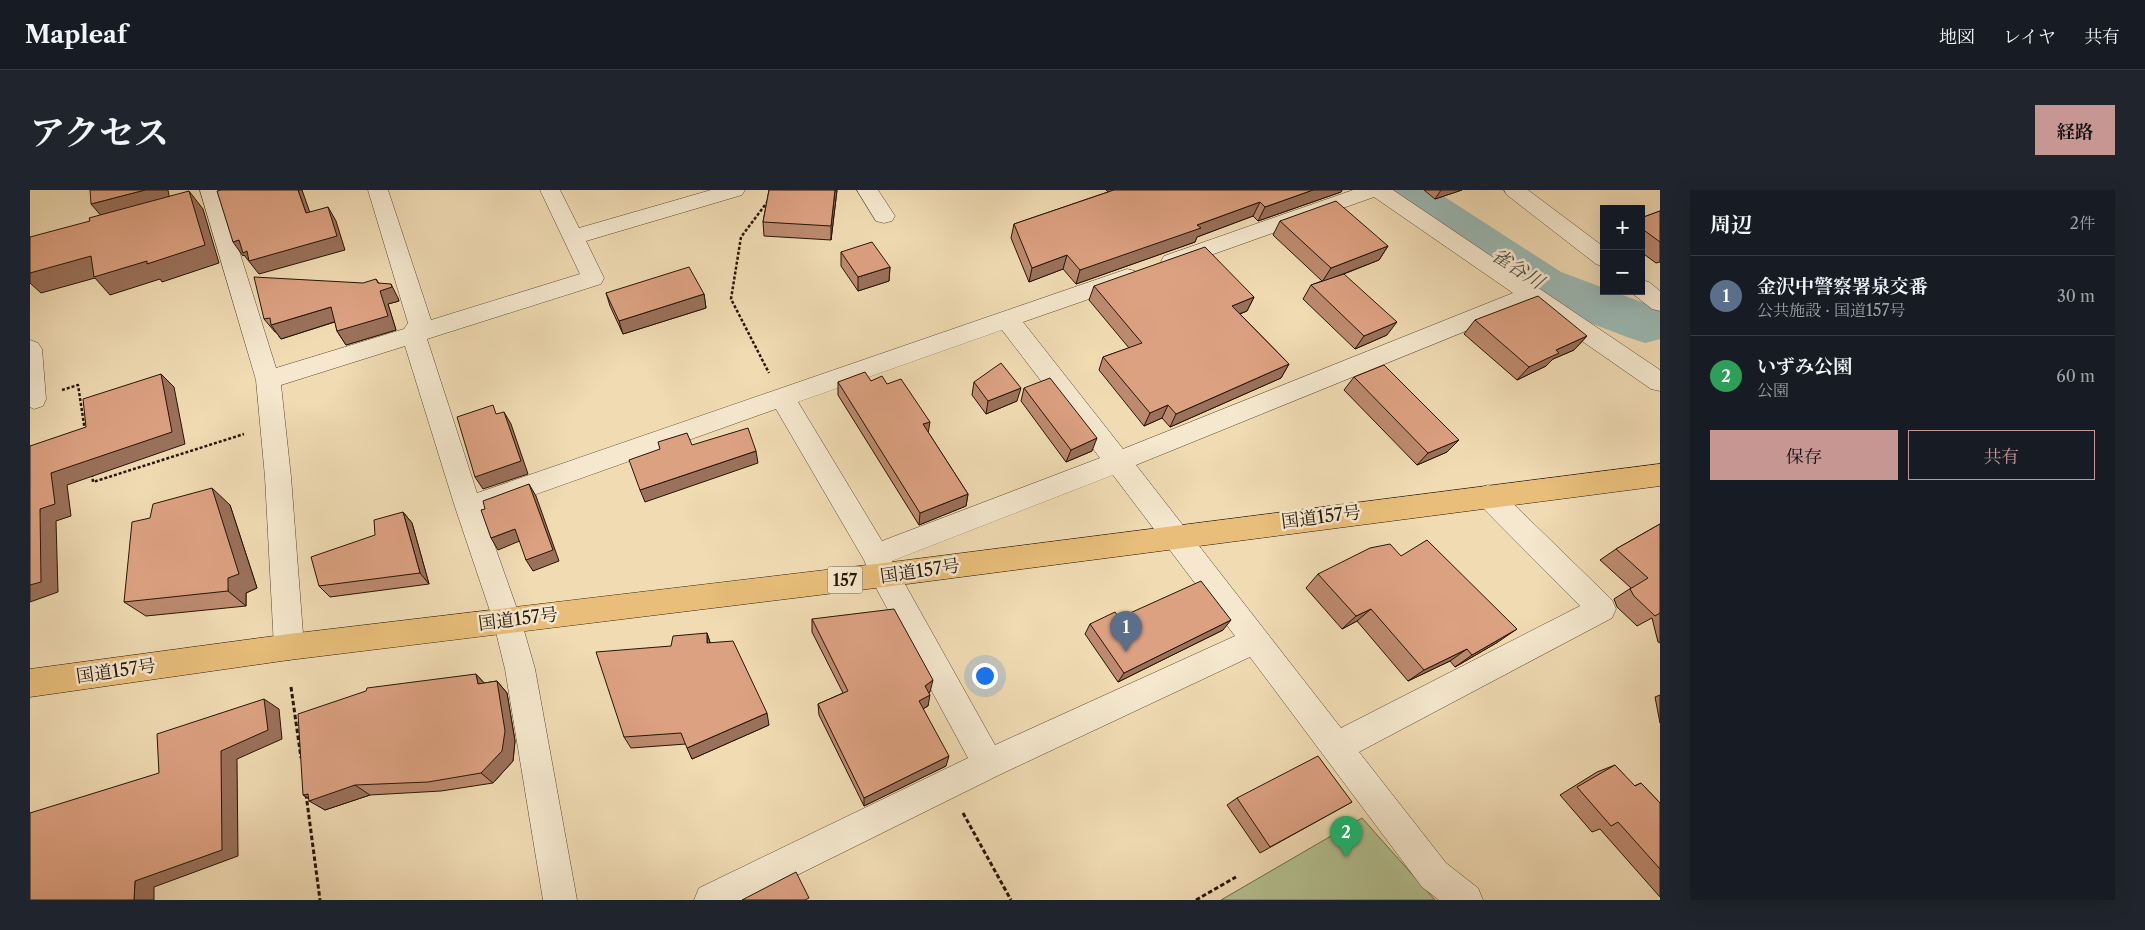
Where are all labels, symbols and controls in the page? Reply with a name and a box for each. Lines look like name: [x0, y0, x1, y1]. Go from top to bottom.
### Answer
text: Mapleaf: [25, 20, 127, 49]
text: 地図: [1939, 26, 1975, 48]
text: レイヤ: [2003, 26, 2056, 48]
text: 共有: [2084, 26, 2120, 48]
button: 経路: [2035, 105, 2115, 155]
text: アクセス: [30, 111, 169, 154]
map controls: [1600, 205, 1645, 295]
button: +: [1600, 205, 1645, 250]
text: 周辺: [1710, 212, 1752, 237]
text: 2件: [2070, 213, 2095, 233]
water label: 雀谷川: [1488, 243, 1550, 295]
button: −: [1600, 250, 1645, 295]
text: 金沢中警察署泉交番: [1757, 275, 1928, 298]
text: 1: [1722, 286, 1730, 306]
text: 30 m: [2057, 286, 2095, 306]
text: 公共施設 · 国道157号: [1757, 300, 1905, 320]
text: いずみ公園: [1757, 355, 1852, 378]
text: 2: [1721, 366, 1731, 386]
text: 60 m: [2056, 366, 2095, 386]
text: 公園: [1757, 380, 1789, 400]
button: 保存: [1710, 430, 1898, 480]
button: 共有: [1908, 430, 2095, 480]
street label: 国道157号: [1280, 501, 1362, 533]
street label: 国道157号: [879, 555, 961, 587]
road number: 157: [828, 566, 862, 594]
street label: 国道157号: [477, 603, 559, 635]
pin: 1: [1110, 611, 1142, 652]
street label: 国道157号: [75, 655, 157, 687]
your location: [972, 663, 998, 689]
pin: 2: [1330, 816, 1362, 857]

